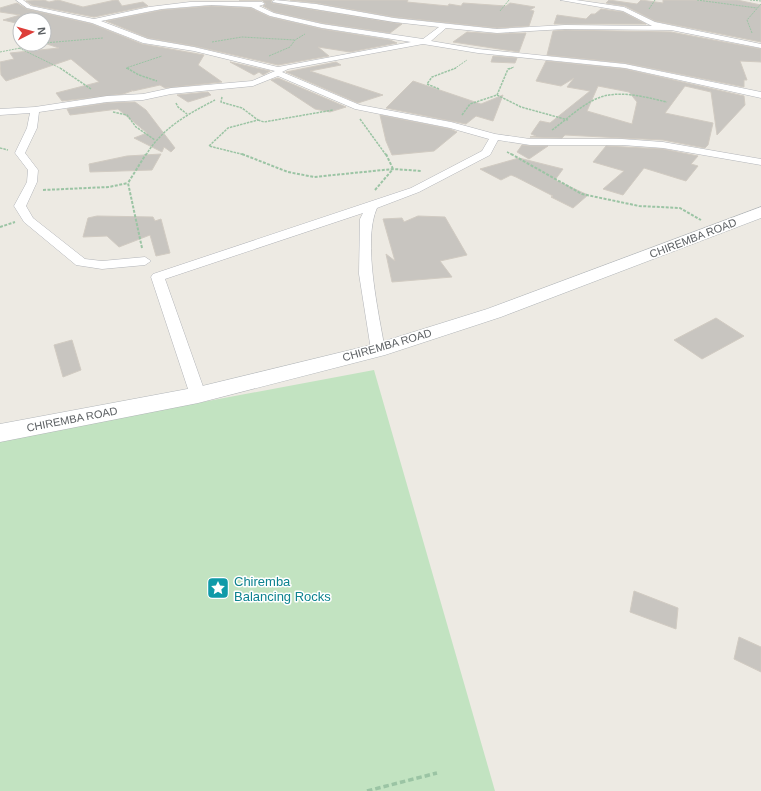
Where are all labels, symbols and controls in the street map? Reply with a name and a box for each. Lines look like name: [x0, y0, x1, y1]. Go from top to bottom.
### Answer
north arrow: [12, 12, 52, 52]
text: N: [36, 26, 48, 36]
street label: CHIREMBA ROAD: [648, 216, 738, 260]
street label: CHIREMBA ROAD: [341, 326, 433, 363]
street label: CHIREMBA ROAD: [26, 404, 118, 434]
place label: Chiremba Balancing Rocks: [234, 574, 331, 604]
place icon: Chiremba Balancing Rocks: [205, 575, 231, 601]

